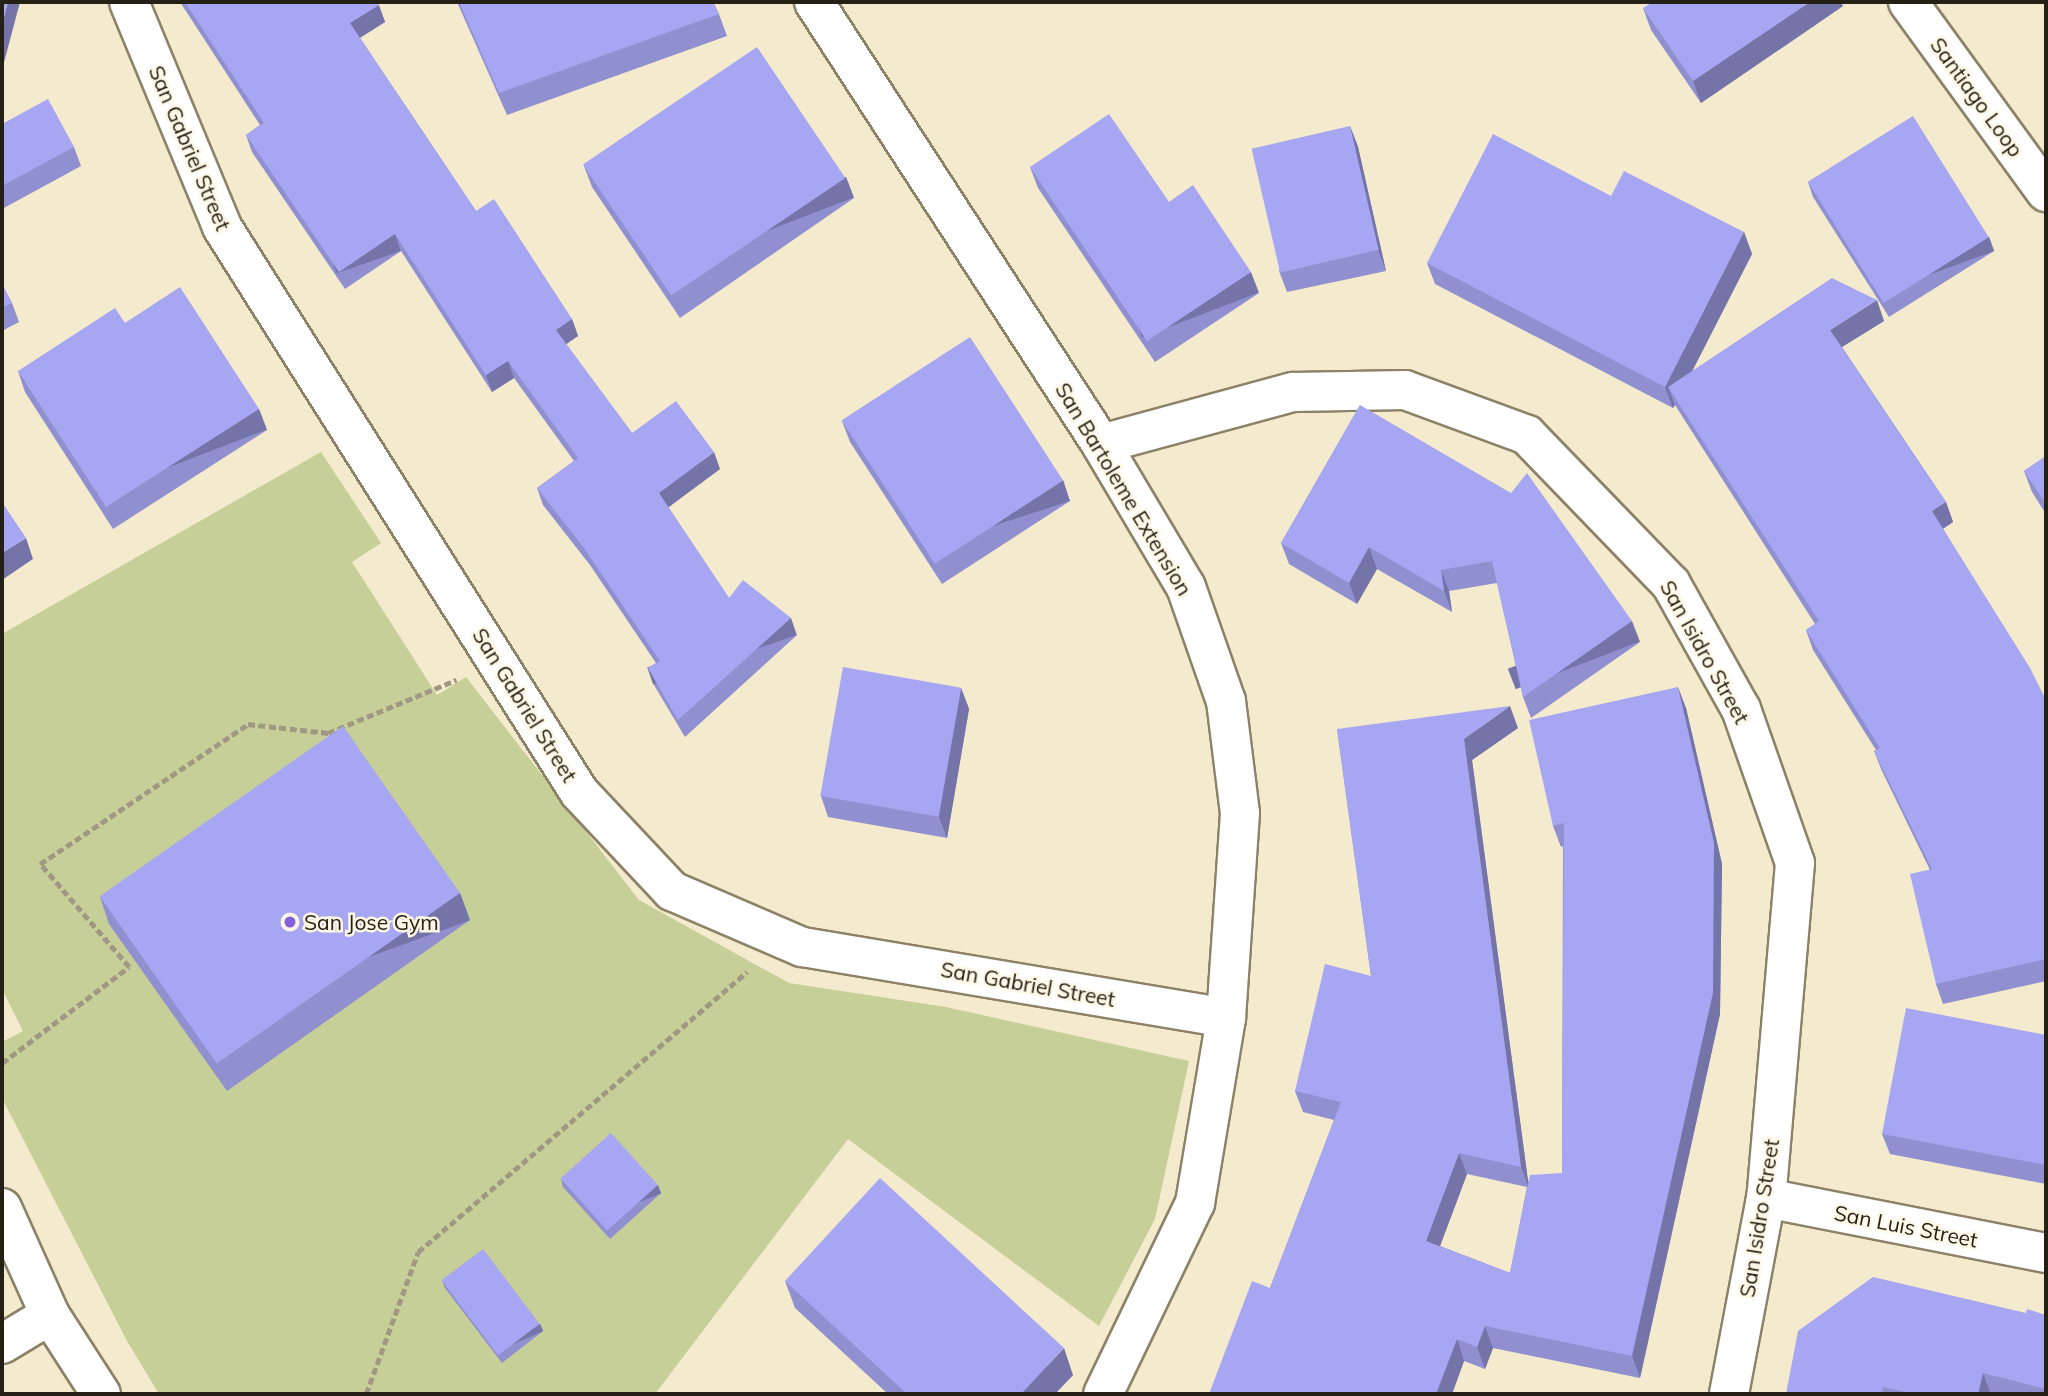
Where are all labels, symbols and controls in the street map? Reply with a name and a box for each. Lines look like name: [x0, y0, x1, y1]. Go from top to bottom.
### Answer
street label: Santiago Loop: [1925, 33, 2029, 161]
street label: San Gabriel Street: [144, 62, 236, 234]
street label: San Bartoleme Extension: [1050, 378, 1198, 600]
street label: San Isidro Street: [1655, 576, 1755, 728]
street label: San Gabriel Street: [468, 623, 582, 787]
place label: San Jose Gym: [304, 909, 439, 935]
marker: San Jose Gym: [282, 914, 298, 930]
street label: San Gabriel Street: [939, 956, 1117, 1012]
street label: San Isidro Street: [1734, 1137, 1784, 1299]
street label: San Luis Street: [1832, 1200, 1980, 1252]

